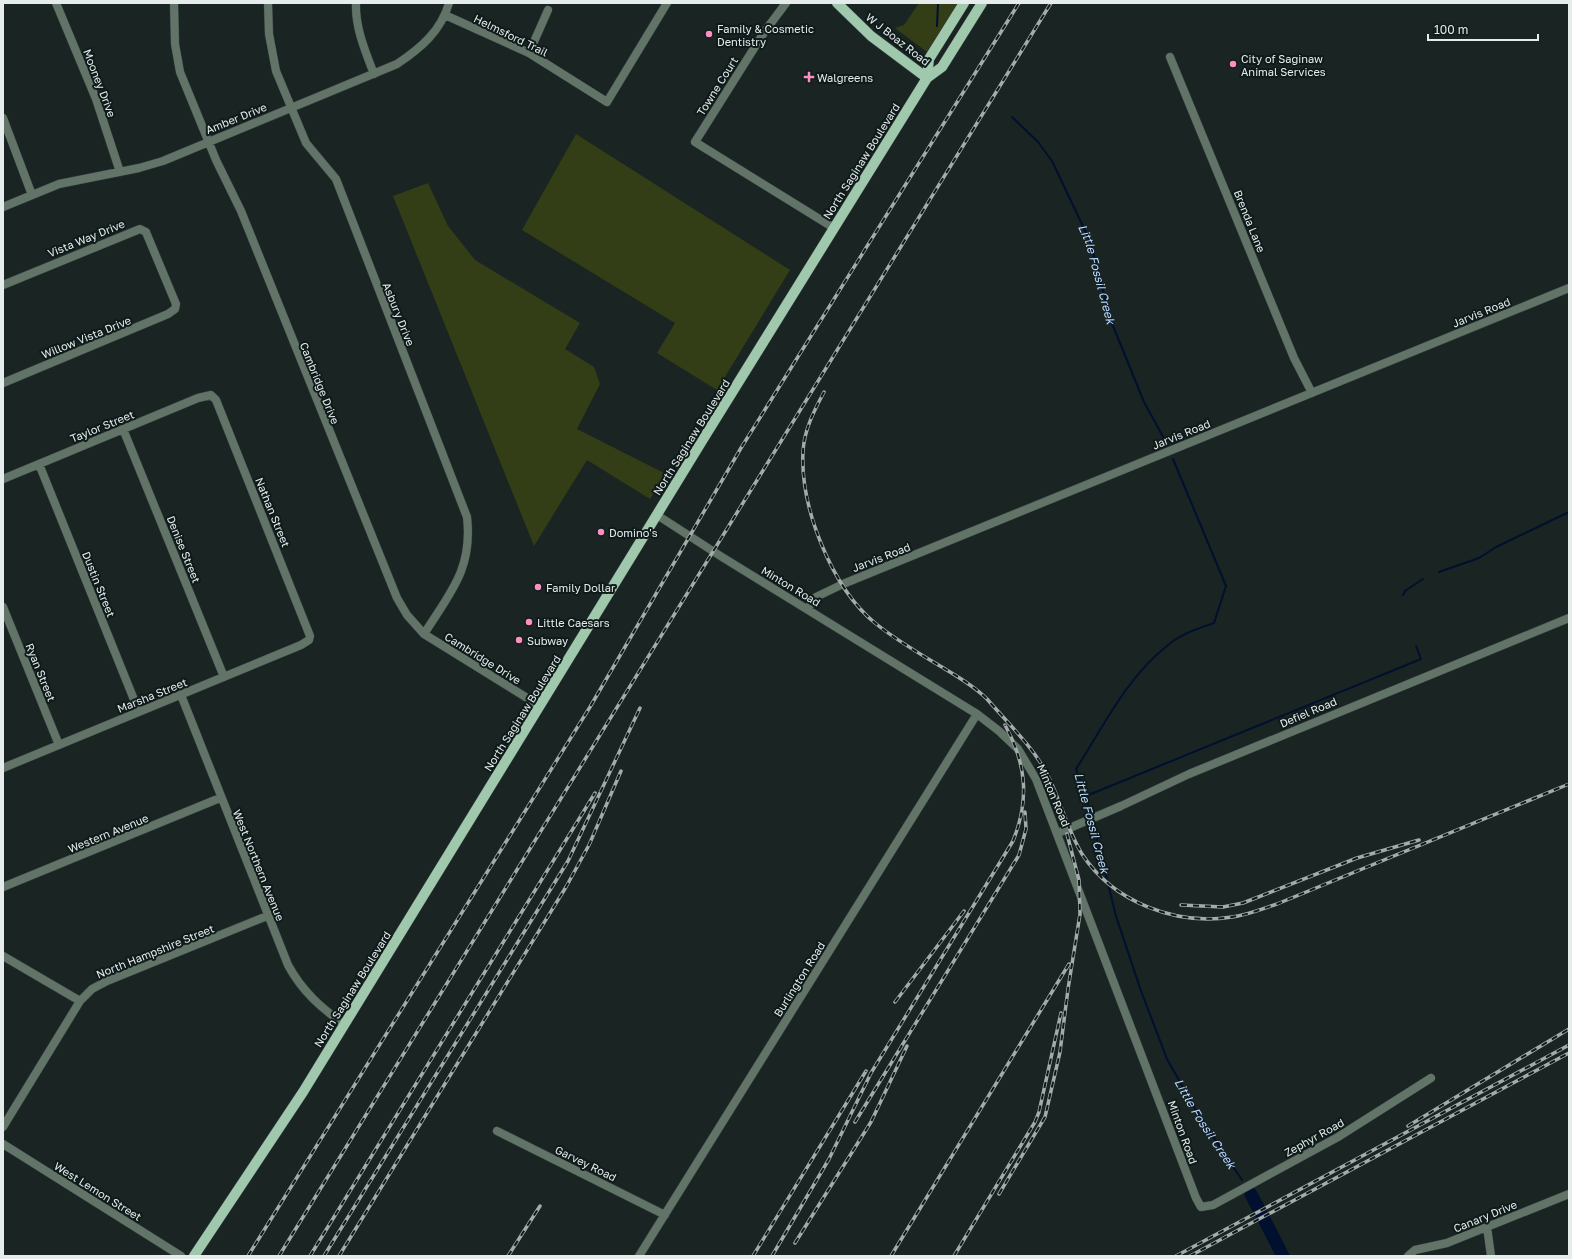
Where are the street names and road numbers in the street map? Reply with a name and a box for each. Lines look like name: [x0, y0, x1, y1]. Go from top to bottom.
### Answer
street label: W J Boaz Road: [863, 10, 933, 68]
street label: Helmsford Trail: [472, 11, 551, 59]
street label: Mooney Drive: [81, 47, 119, 119]
street label: Towne Court: [694, 54, 740, 118]
street label: Amber Drive: [204, 100, 268, 136]
street label: North Saginaw Boulevard: [820, 101, 902, 221]
street label: Brenda Lane: [1232, 188, 1268, 254]
street label: Vista Way Drive: [46, 217, 126, 259]
street label: Asbury Drive: [380, 280, 418, 348]
street label: Jarvis Road: [1450, 294, 1512, 330]
street label: Willow Vista Drive: [39, 313, 133, 361]
street label: Cambridge Drive: [298, 340, 342, 426]
street label: North Saginaw Boulevard: [650, 377, 732, 497]
street label: Taylor Street: [68, 407, 136, 445]
street label: Jarvis Road: [1150, 416, 1212, 452]
street label: Nathan Street: [253, 475, 293, 549]
street label: Denise Street: [165, 514, 203, 584]
street label: Jarvis Road: [850, 540, 912, 574]
street label: Dustin Street: [80, 549, 118, 619]
street label: Minton Road: [759, 563, 823, 609]
street label: Cambridge Drive: [443, 629, 523, 687]
street label: Ryan Street: [23, 641, 59, 703]
street label: North Saginaw Boulevard: [481, 653, 563, 773]
street label: Marsha Street: [115, 675, 189, 715]
street label: Defiel Road: [1278, 694, 1338, 730]
street label: Minton Road: [1035, 762, 1073, 828]
street label: West Northern Avenue: [231, 807, 287, 923]
street label: Western Avenue: [66, 811, 150, 855]
street label: North Hampshire Street: [94, 921, 216, 981]
street label: North Saginaw Boulevard: [311, 929, 393, 1049]
street label: Burlington Road: [771, 939, 827, 1019]
street label: Minton Road: [1166, 1099, 1200, 1165]
street label: Zephyr Road: [1282, 1115, 1346, 1159]
street label: Garvey Road: [553, 1143, 619, 1183]
street label: West Lemon Street: [52, 1159, 144, 1223]
street label: Canary Drive: [1451, 1197, 1519, 1235]

